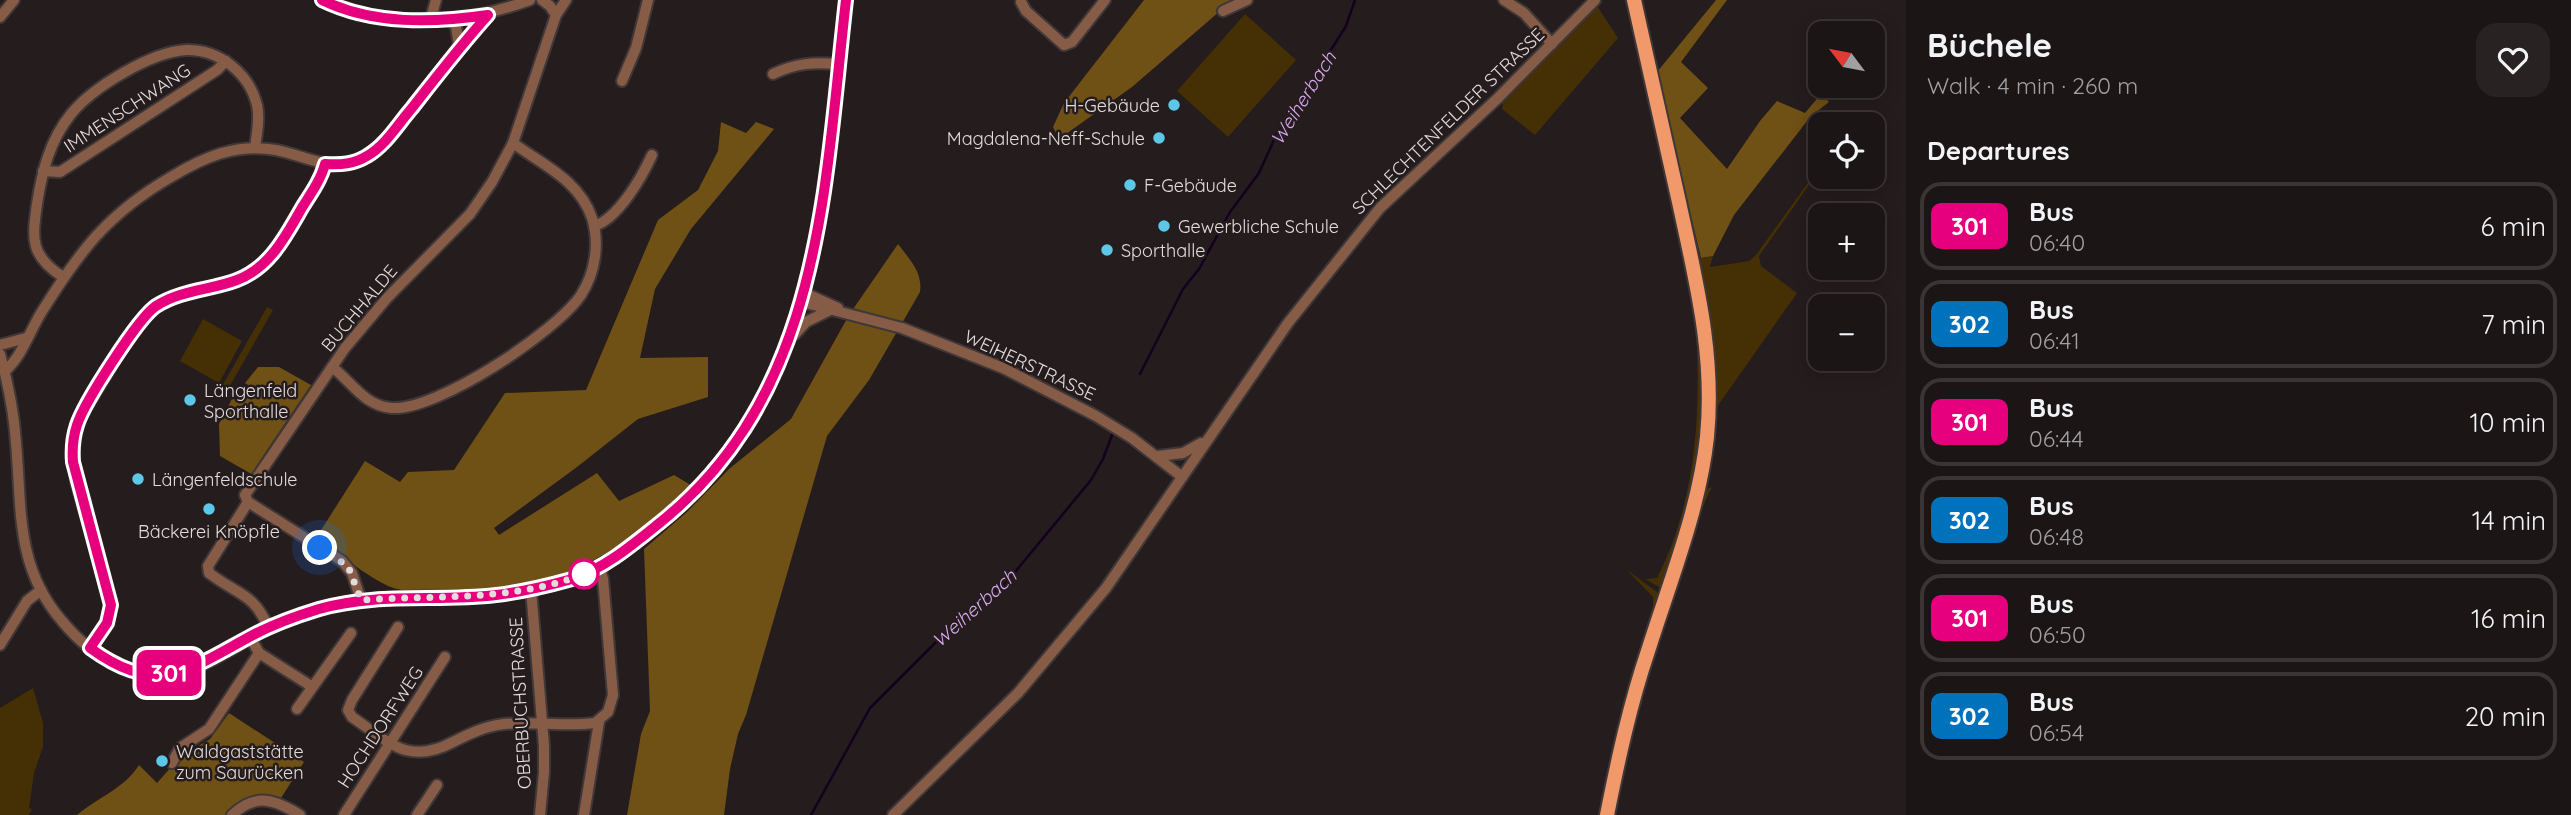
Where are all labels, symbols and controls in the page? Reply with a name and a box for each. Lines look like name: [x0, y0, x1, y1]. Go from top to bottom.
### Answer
north arrow: [1808, 21, 1885, 98]
map controls: [1808, 21, 1885, 371]
street label: SCHLECHTENFELDER STRASSE: [1347, 23, 1549, 219]
button: heart: [2476, 23, 2550, 97]
text: Büchele: [1927, 24, 2052, 65]
water label: Weiherbach: [1265, 46, 1342, 149]
street label: IMMENSCHWANG: [59, 58, 195, 158]
text: Walk · 4 min · 260 m: [1927, 71, 2138, 100]
place label: H-Gebäude: [1064, 94, 1160, 117]
marker: H-Gebäude: [1166, 97, 1182, 113]
button: locate: [1808, 112, 1885, 189]
place label: Magdalena-Neff-Schule: [947, 127, 1145, 150]
marker: Magdalena-Neff-Schule: [1151, 130, 1167, 146]
text: Departures: [1927, 134, 2070, 167]
place label: F-Gebäude: [1144, 174, 1237, 197]
marker: F-Gebäude: [1122, 177, 1138, 193]
text: Bus: [2029, 195, 2074, 228]
button: +: [1808, 203, 1885, 280]
text: 6 min: [2481, 210, 2546, 243]
text: 301: [1951, 211, 1988, 241]
place label: Gewerbliche Schule: [1178, 215, 1339, 238]
marker: Gewerbliche Schule: [1156, 218, 1172, 234]
text: 06:40: [2029, 228, 2085, 257]
place label: Sporthalle: [1121, 239, 1205, 262]
marker: Sporthalle: [1099, 242, 1115, 258]
street label: BUCHHALDE: [316, 260, 402, 356]
text: Bus: [2029, 293, 2074, 326]
button: −: [1808, 294, 1885, 371]
text: 7 min: [2481, 308, 2546, 341]
text: 302: [1949, 309, 1990, 339]
street label: WEIHERSTRASSE: [961, 324, 1099, 406]
text: 06:41: [2029, 326, 2080, 355]
place label: Längenfeld Sporthalle: [204, 379, 297, 423]
text: Bus: [2029, 391, 2074, 424]
marker: Längenfeld Sporthalle: [182, 392, 198, 408]
text: 10 min: [2470, 406, 2546, 439]
text: 301: [1951, 407, 1988, 437]
text: 06:44: [2029, 424, 2084, 453]
place label: Längenfeldschule: [152, 468, 298, 491]
marker: Längenfeldschule: [130, 471, 146, 487]
text: Bus: [2029, 489, 2074, 522]
marker: Bäckerei Knöpfle: [201, 501, 217, 517]
text: 14 min: [2472, 504, 2546, 537]
text: 302: [1949, 505, 1990, 535]
place label: Bäckerei Knöpfle: [138, 520, 280, 543]
text: 06:48: [2029, 522, 2084, 551]
your location: [302, 530, 337, 565]
unlabelled marker: [569, 559, 599, 589]
water label: Weiherbach: [927, 563, 1022, 652]
text: Bus: [2029, 587, 2074, 620]
text: 16 min: [2471, 602, 2546, 635]
text: 301: [1951, 603, 1988, 633]
street label: OBERBUCHSTRASSE: [504, 616, 536, 790]
text: 06:50: [2029, 620, 2086, 649]
line badge: 301: [129, 650, 209, 696]
text: 301: [151, 658, 187, 688]
street label: HOCHDORFWEG: [332, 662, 428, 792]
text: Bus: [2029, 685, 2074, 718]
text: 20 min: [2465, 700, 2546, 733]
text: 302: [1949, 701, 1990, 731]
text: 06:54: [2029, 718, 2084, 747]
place label: Waldgaststätte zum Saurücken: [176, 740, 304, 784]
marker: Waldgaststätte zum Saurücken: [154, 753, 170, 769]

